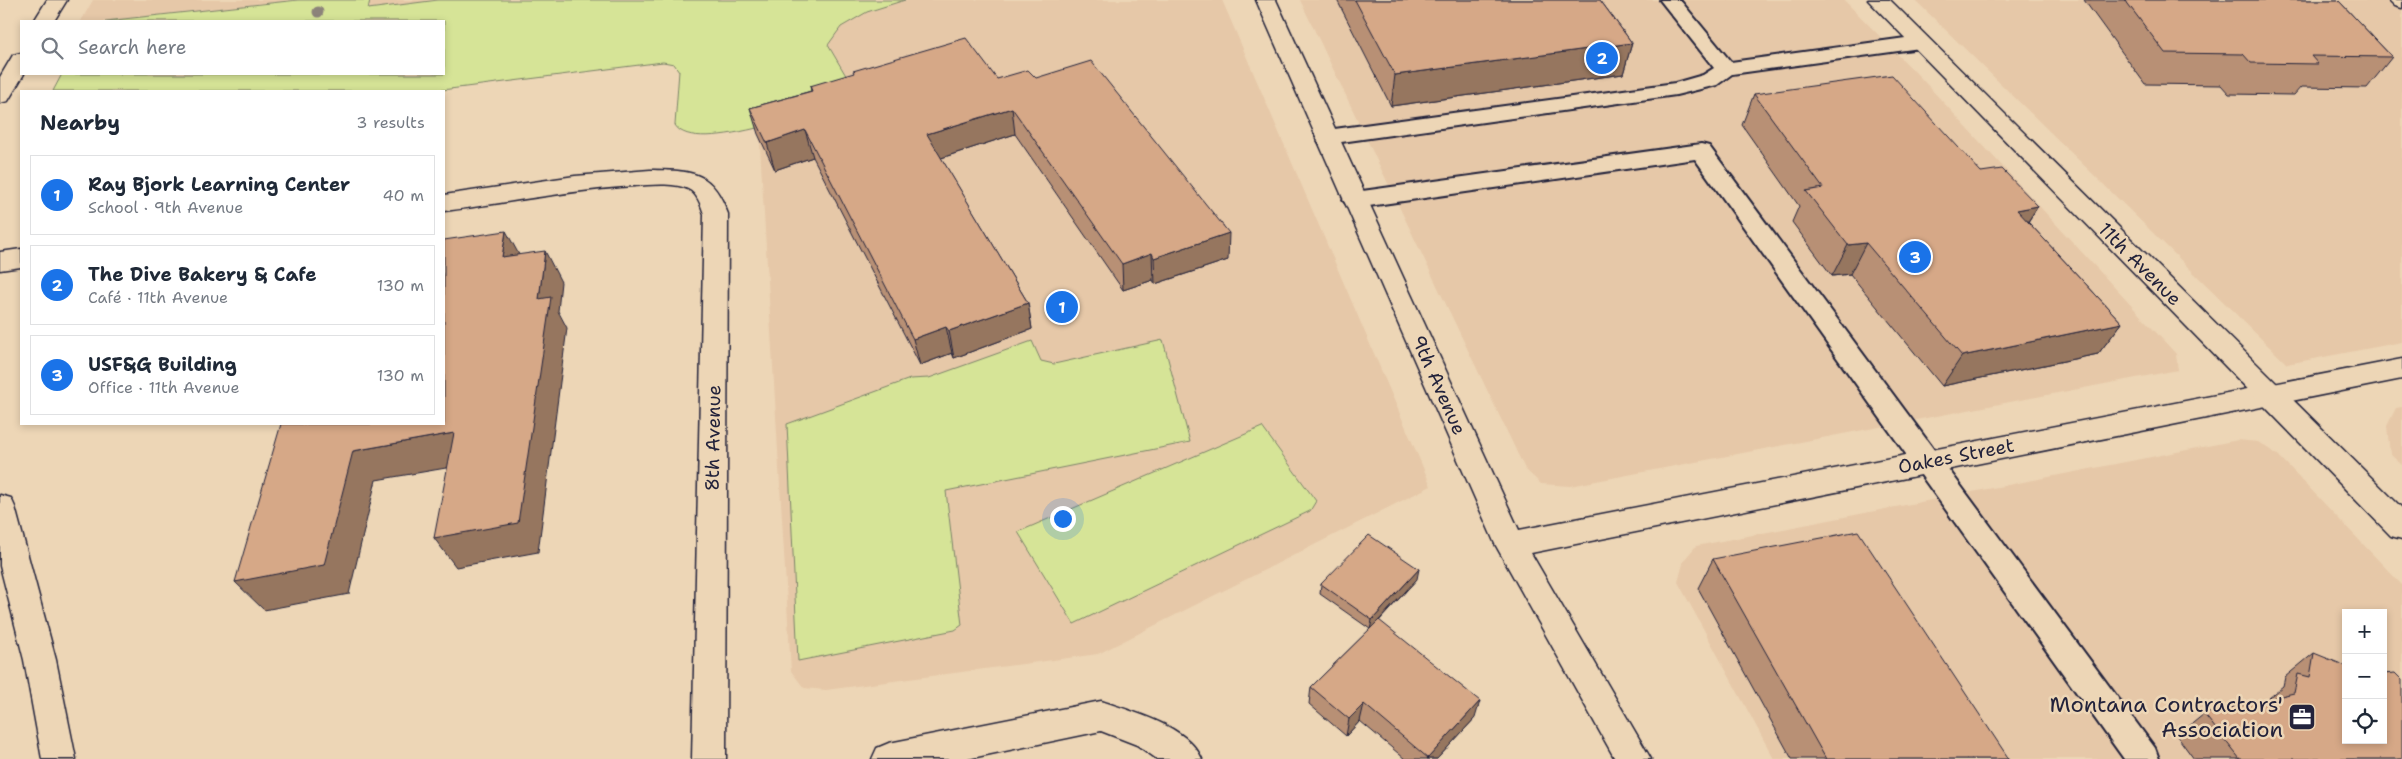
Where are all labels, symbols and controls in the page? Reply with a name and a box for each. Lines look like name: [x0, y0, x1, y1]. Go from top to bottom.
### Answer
search box: [20, 20, 445, 75]
icon: search: [38, 34, 66, 62]
text: Search here: [78, 35, 187, 60]
pin: 2: [1586, 39, 1618, 77]
text: Nearby: [40, 109, 120, 137]
text: 3 results: [356, 112, 425, 133]
text: Ray Bjork Learning Center: [88, 172, 350, 197]
text: 1: [53, 185, 61, 206]
text: 40 m: [382, 185, 424, 206]
text: School · 9th Avenue: [88, 197, 243, 218]
street label: 11th Avenue: [2093, 217, 2187, 311]
pin: 3: [1899, 238, 1931, 276]
text: The Dive Bakery & Cafe: [88, 262, 317, 287]
text: 2: [51, 275, 63, 296]
text: 130 m: [377, 275, 424, 296]
text: Café · 11th Avenue: [88, 287, 228, 308]
pin: 1: [1046, 288, 1078, 326]
street label: 9th Avenue: [1406, 331, 1472, 439]
text: USF&G Building: [88, 352, 237, 377]
text: 3: [51, 365, 63, 386]
text: 130 m: [377, 365, 424, 386]
text: Office · 11th Avenue: [88, 377, 240, 398]
street label: 8th Avenue: [700, 385, 726, 491]
street label: Oakes Street: [1896, 432, 2016, 480]
your location: [1050, 506, 1076, 532]
map controls: [2342, 609, 2387, 744]
button: +: [2342, 609, 2387, 654]
button: −: [2342, 654, 2387, 699]
place label: Montana Contractors' Association: [2050, 690, 2283, 744]
button: locate: [2342, 699, 2387, 744]
office icon: Montana Contractors' Association: [2287, 702, 2317, 732]

